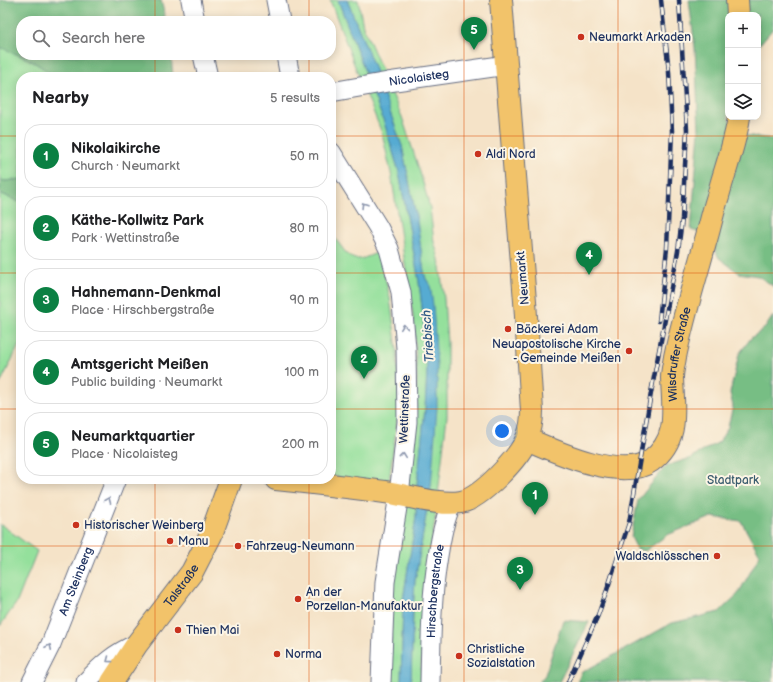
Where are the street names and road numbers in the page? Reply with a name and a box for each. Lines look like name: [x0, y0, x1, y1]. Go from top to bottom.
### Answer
street label: Nicolaisteg: [388, 66, 450, 89]
street label: Neumarkt: [513, 250, 533, 305]
street label: Wilsdruffer Straße: [664, 305, 694, 402]
street label: Wettinstraße: [396, 374, 414, 444]
street label: Hirschbergstraße: [424, 543, 447, 638]
street label: Am Steinberg: [55, 545, 96, 618]
street label: Talstraße: [161, 562, 202, 610]

